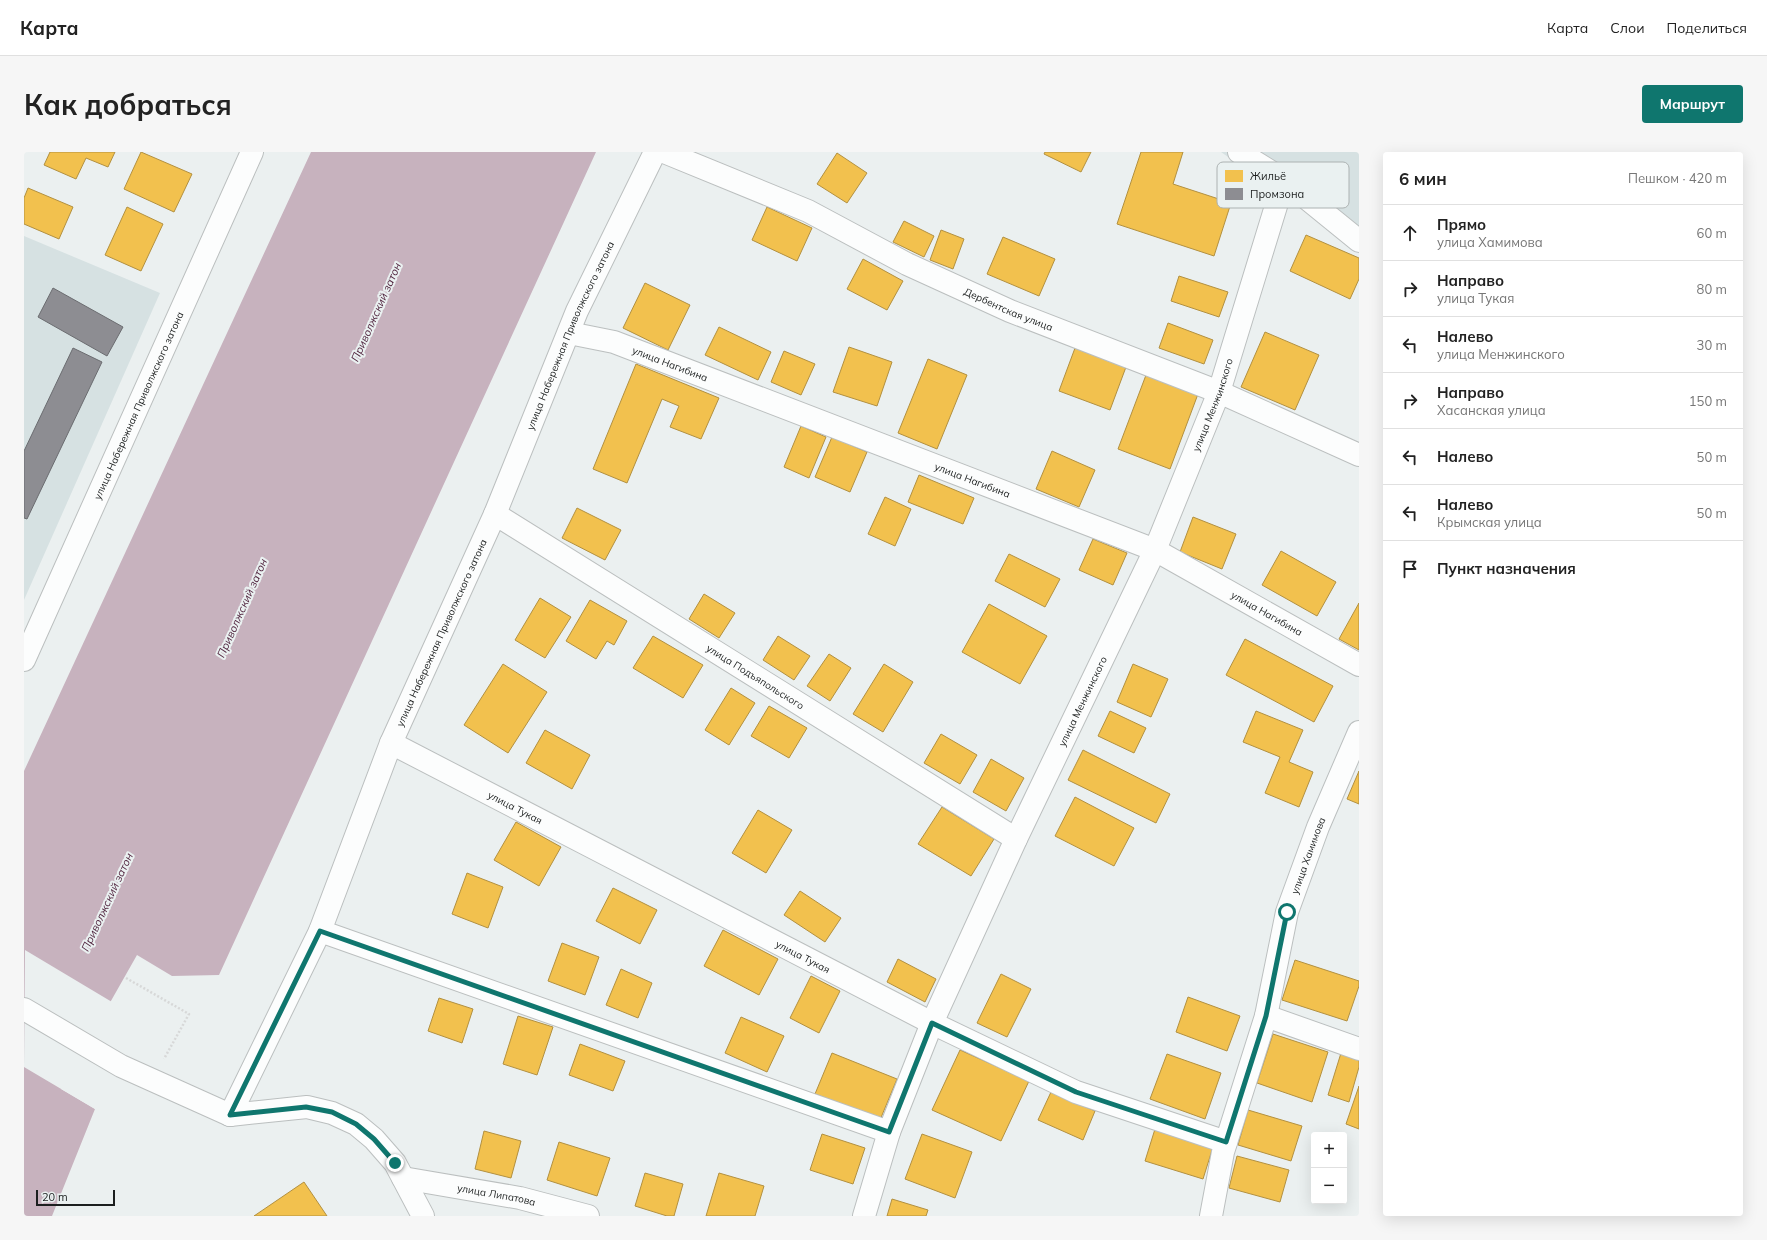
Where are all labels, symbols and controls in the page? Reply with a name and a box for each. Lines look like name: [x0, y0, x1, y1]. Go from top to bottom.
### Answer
text: Карта: [20, 16, 78, 40]
text: Карта: [1547, 19, 1588, 37]
text: Слои: [1610, 19, 1645, 37]
text: Поделиться: [1667, 19, 1747, 37]
button: Маршрут: [1642, 85, 1743, 123]
text: Как добраться: [24, 87, 232, 122]
legend: [1217, 162, 1349, 208]
text: 6 мин: [1399, 168, 1447, 189]
text: Жильё: [1250, 169, 1286, 183]
text: Пешком · 420 m: [1628, 170, 1727, 186]
text: Промзона: [1250, 187, 1304, 201]
text: Прямо: [1437, 215, 1486, 234]
icon: ahead: [1399, 222, 1421, 244]
text: 60 m: [1697, 225, 1727, 241]
text: улица Хамимова: [1437, 234, 1543, 250]
street label: улица Набережная Приволжского затона: [523, 239, 617, 432]
water label: Приволжский затон: [348, 260, 404, 364]
text: Направо: [1437, 271, 1504, 290]
icon: right: [1399, 278, 1421, 300]
text: 80 m: [1697, 281, 1727, 297]
street label: Дербентская улица: [962, 284, 1055, 334]
text: улица Тукая: [1437, 290, 1514, 306]
street label: улица Набережная Приволжского затона: [90, 309, 186, 502]
text: Налево: [1437, 327, 1493, 346]
icon: left: [1399, 334, 1421, 356]
text: 30 m: [1697, 337, 1727, 353]
street label: улица Нагибина: [630, 343, 710, 384]
text: улица Менжинского: [1437, 346, 1565, 362]
street label: улица Менжинского: [1189, 356, 1236, 453]
text: Направо: [1437, 383, 1504, 402]
icon: right: [1399, 390, 1421, 412]
text: 150 m: [1689, 393, 1727, 409]
text: Хасанская улица: [1437, 402, 1546, 418]
icon: left: [1399, 446, 1421, 468]
text: Налево: [1437, 447, 1493, 466]
text: 50 m: [1697, 449, 1727, 465]
street label: улица Нагибина: [933, 459, 1012, 500]
text: Налево: [1437, 495, 1493, 514]
icon: left: [1399, 502, 1421, 524]
text: 50 m: [1697, 505, 1727, 521]
text: Крымская улица: [1437, 514, 1542, 530]
street label: улица Набережная Приволжского затона: [393, 537, 489, 729]
water label: Приволжский затон: [214, 556, 270, 660]
icon: arrive: [1399, 558, 1421, 580]
text: Пункт назначения: [1437, 559, 1576, 578]
street label: улица Нагибина: [1229, 588, 1305, 638]
street label: улица Подъяпольского: [704, 641, 807, 712]
street label: улица Менжинского: [1055, 654, 1110, 748]
street label: улица Тукая: [486, 788, 545, 827]
street label: улица Хамимова: [1288, 815, 1328, 896]
water label: Приволжский затон: [78, 850, 136, 953]
route start: [1278, 903, 1296, 921]
street label: улица Тукая: [774, 937, 833, 976]
map controls: [1311, 1132, 1347, 1204]
button: +: [1311, 1132, 1347, 1168]
route end: [386, 1154, 404, 1172]
button: −: [1311, 1168, 1347, 1204]
street label: улица Липатова: [456, 1181, 537, 1208]
scale bar: [36, 1188, 115, 1207]
text: 20 m: [42, 1190, 68, 1204]

